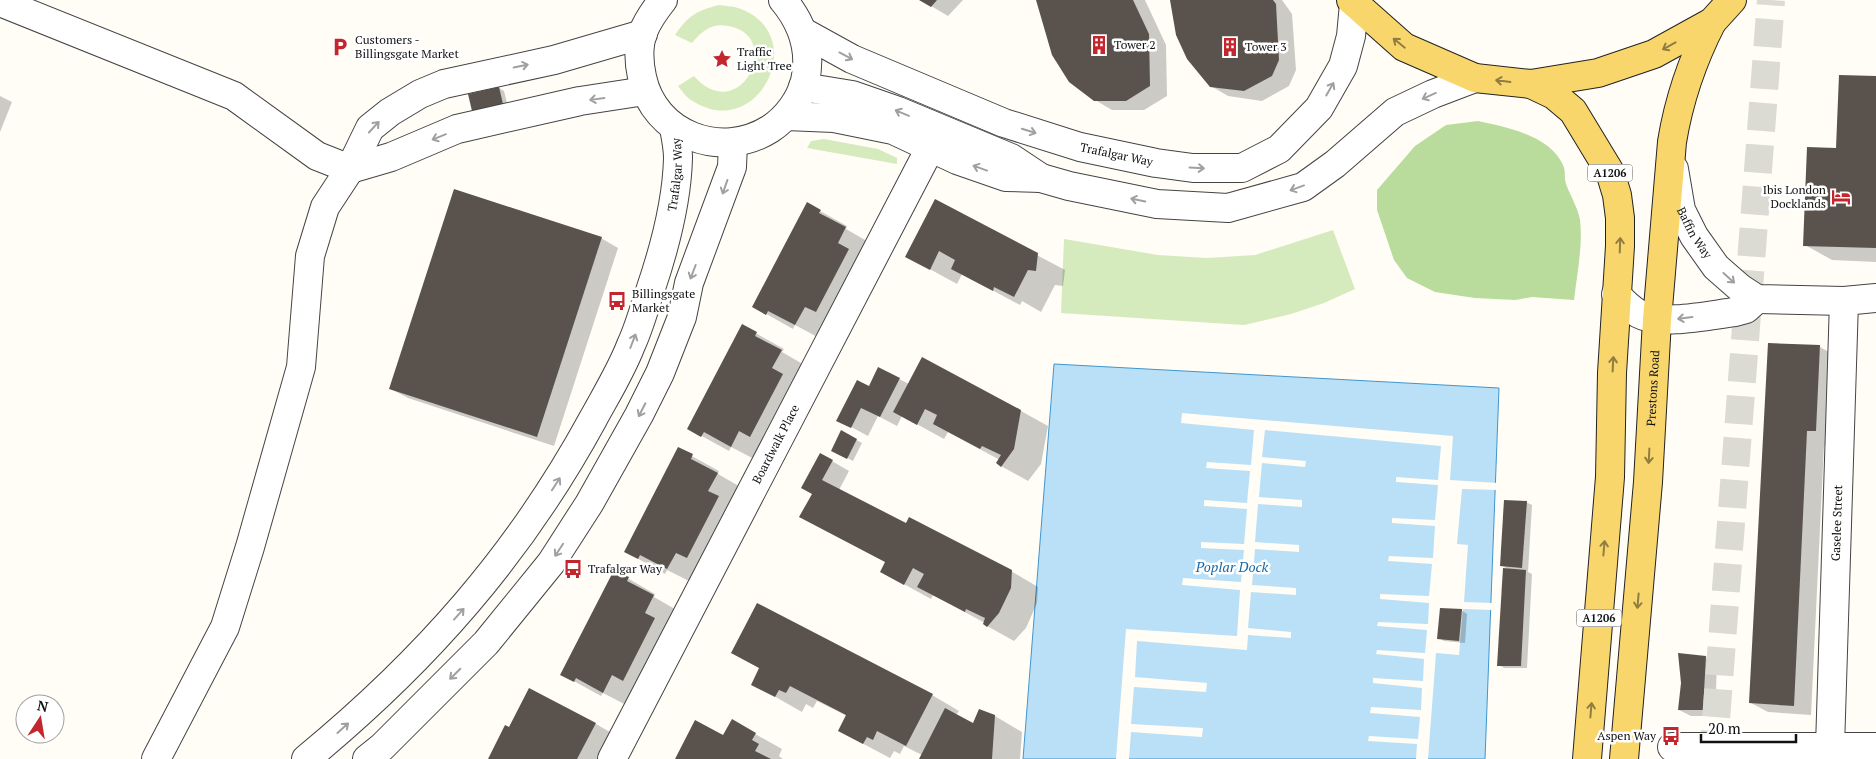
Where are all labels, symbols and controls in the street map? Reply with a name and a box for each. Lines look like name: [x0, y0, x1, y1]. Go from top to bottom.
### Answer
place label: Customers - Billingsgate Market: [355, 32, 459, 61]
building icon: Tower 2: [1088, 34, 1110, 56]
parking icon: Customers - Billingsgate Market: [329, 36, 351, 58]
building icon: Tower 3: [1219, 36, 1241, 58]
place label: Tower 2: [1114, 37, 1156, 52]
one-way arrow: [1393, 37, 1406, 48]
place label: Tower 3: [1245, 39, 1287, 54]
one-way arrow: [1663, 41, 1677, 51]
place label: Traffic Light Tree: [737, 44, 792, 73]
place icon: Traffic Light Tree: [711, 48, 733, 70]
one-way arrow: [838, 52, 853, 61]
one-way arrow: [513, 61, 529, 70]
one-way arrow: [1495, 76, 1511, 86]
one-way arrow: [1325, 83, 1335, 97]
one-way arrow: [1422, 91, 1437, 101]
one-way arrow: [589, 94, 605, 104]
one-way arrow: [895, 107, 910, 117]
one-way arrow: [368, 121, 380, 133]
one-way arrow: [1020, 126, 1036, 136]
one-way arrow: [432, 132, 447, 142]
street label: Trafalgar Way: [664, 136, 685, 213]
street label: Trafalgar Way: [1079, 139, 1155, 169]
one-way arrow: [973, 163, 988, 172]
one-way arrow: [1188, 163, 1204, 172]
road number: A1206: [1588, 164, 1632, 182]
one-way arrow: [720, 179, 730, 195]
place label: Ibis London Docklands: [1763, 182, 1826, 211]
one-way arrow: [1290, 184, 1305, 193]
hotel icon: Ibis London Docklands: [1830, 186, 1852, 208]
one-way arrow: [1131, 195, 1147, 205]
street label: Baffin Way: [1674, 204, 1716, 262]
one-way arrow: [1615, 237, 1625, 254]
one-way arrow: [688, 264, 697, 279]
one-way arrow: [1722, 272, 1735, 284]
place label: Billingsgate Market: [632, 286, 695, 315]
bus stop icon: Billingsgate Market: [606, 290, 628, 312]
one-way arrow: [1677, 313, 1693, 323]
one-way arrow: [629, 333, 638, 349]
street label: Prestons Road: [1643, 349, 1662, 427]
one-way arrow: [1608, 356, 1617, 372]
one-way arrow: [637, 402, 647, 417]
street label: Boardwalk Place: [749, 402, 802, 486]
one-way arrow: [1645, 448, 1654, 464]
one-way arrow: [551, 477, 561, 491]
street label: Gaselee Street: [1828, 484, 1845, 561]
one-way arrow: [1600, 541, 1609, 557]
one-way arrow: [554, 542, 564, 556]
water label: Poplar Dock: [1195, 557, 1269, 576]
bus stop icon: Trafalgar Way: [562, 558, 584, 580]
place label: Trafalgar Way: [588, 561, 663, 576]
one-way arrow: [1633, 592, 1643, 608]
one-way arrow: [453, 607, 465, 620]
road number: A1206: [1576, 610, 1622, 626]
one-way arrow: [449, 668, 461, 680]
north arrow: [15, 694, 65, 744]
text: N: [36, 695, 50, 716]
one-way arrow: [1586, 703, 1596, 719]
scale bar: [1701, 712, 1796, 744]
text: 20 m: [1708, 718, 1741, 738]
one-way arrow: [337, 722, 350, 734]
bus stop icon: Aspen Way: [1660, 725, 1682, 747]
place label: Aspen Way: [1597, 728, 1657, 743]

